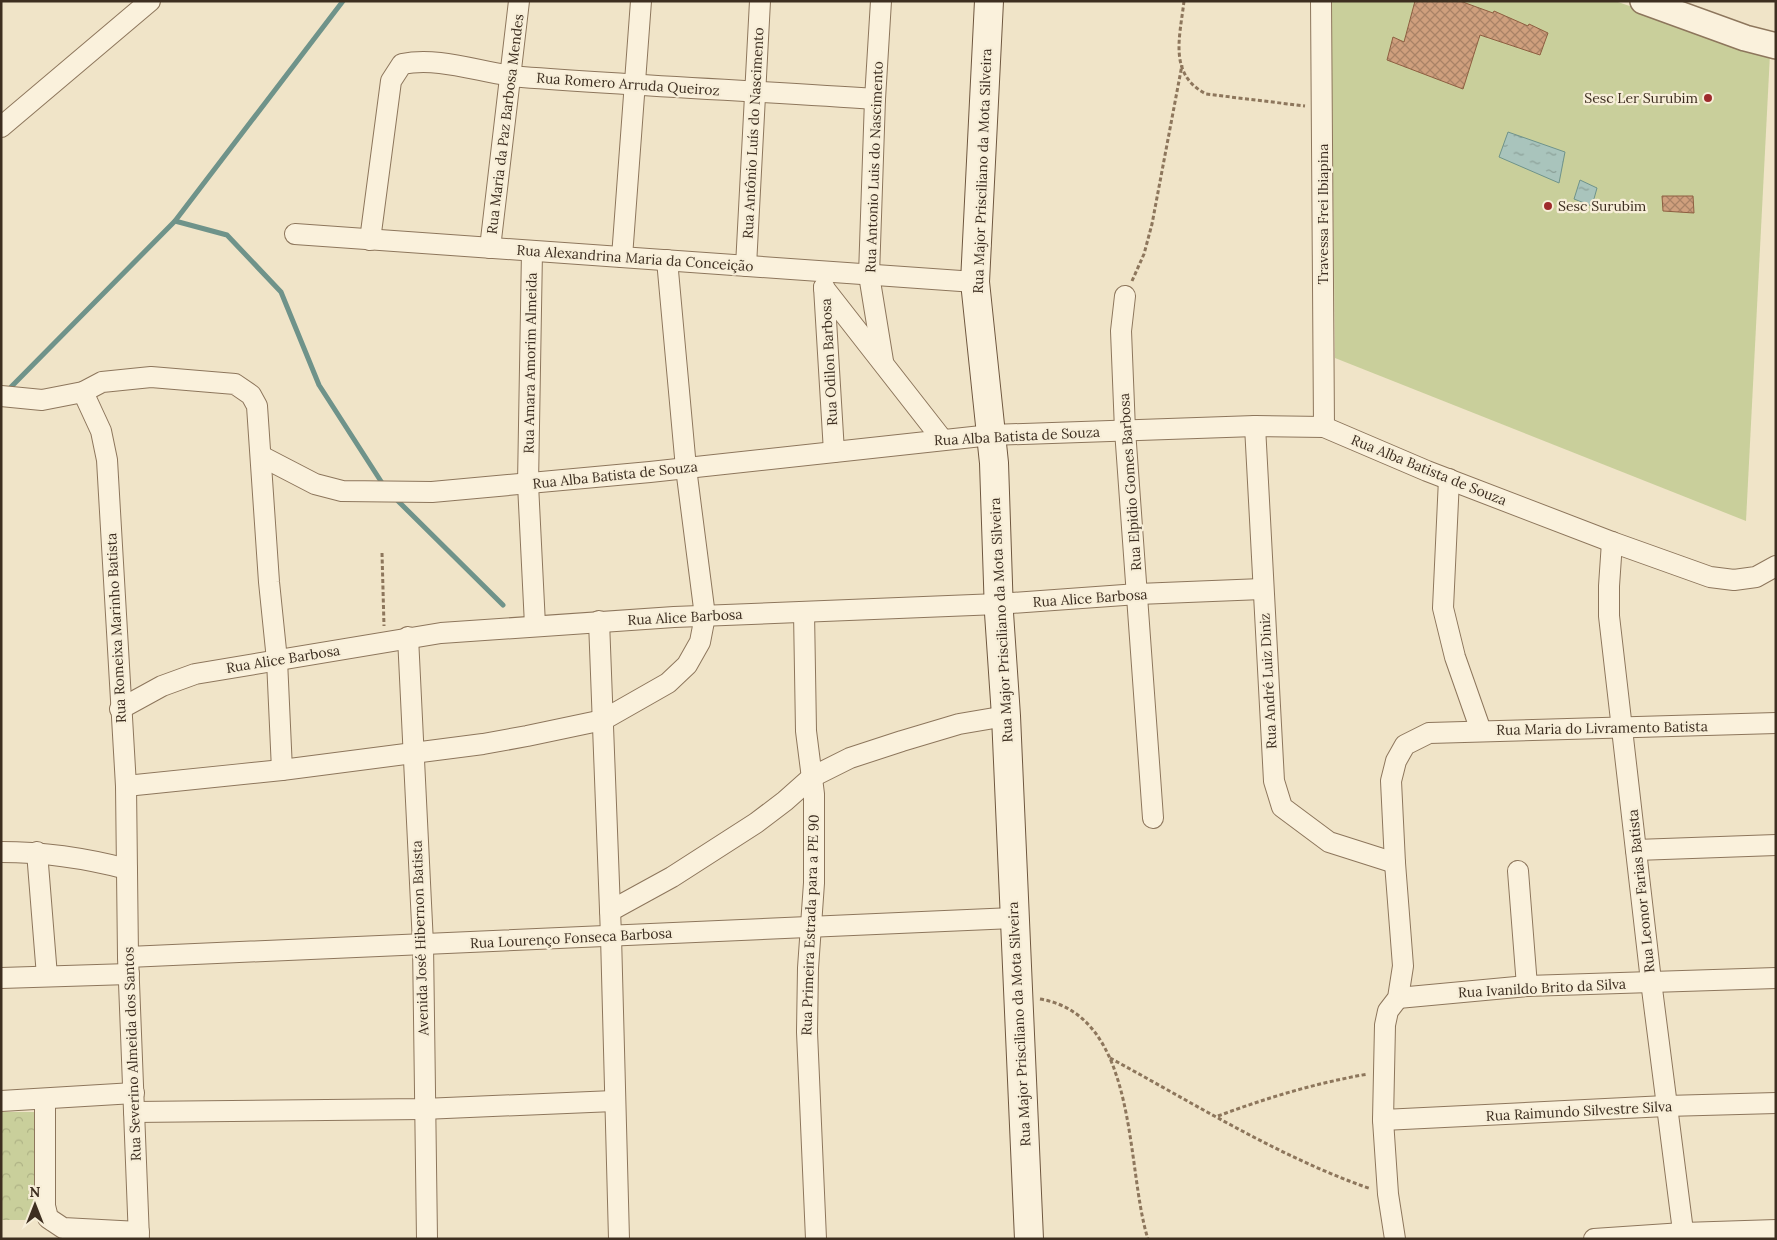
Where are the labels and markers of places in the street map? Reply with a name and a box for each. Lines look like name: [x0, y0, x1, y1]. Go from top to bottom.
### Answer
place label: Sesc Ler Surubim: [1584, 89, 1698, 107]
marker: Sesc Ler Surubim: [1702, 92, 1714, 104]
place label: Sesc Surubim: [1558, 197, 1647, 215]
marker: Sesc Surubim: [1542, 200, 1554, 212]

